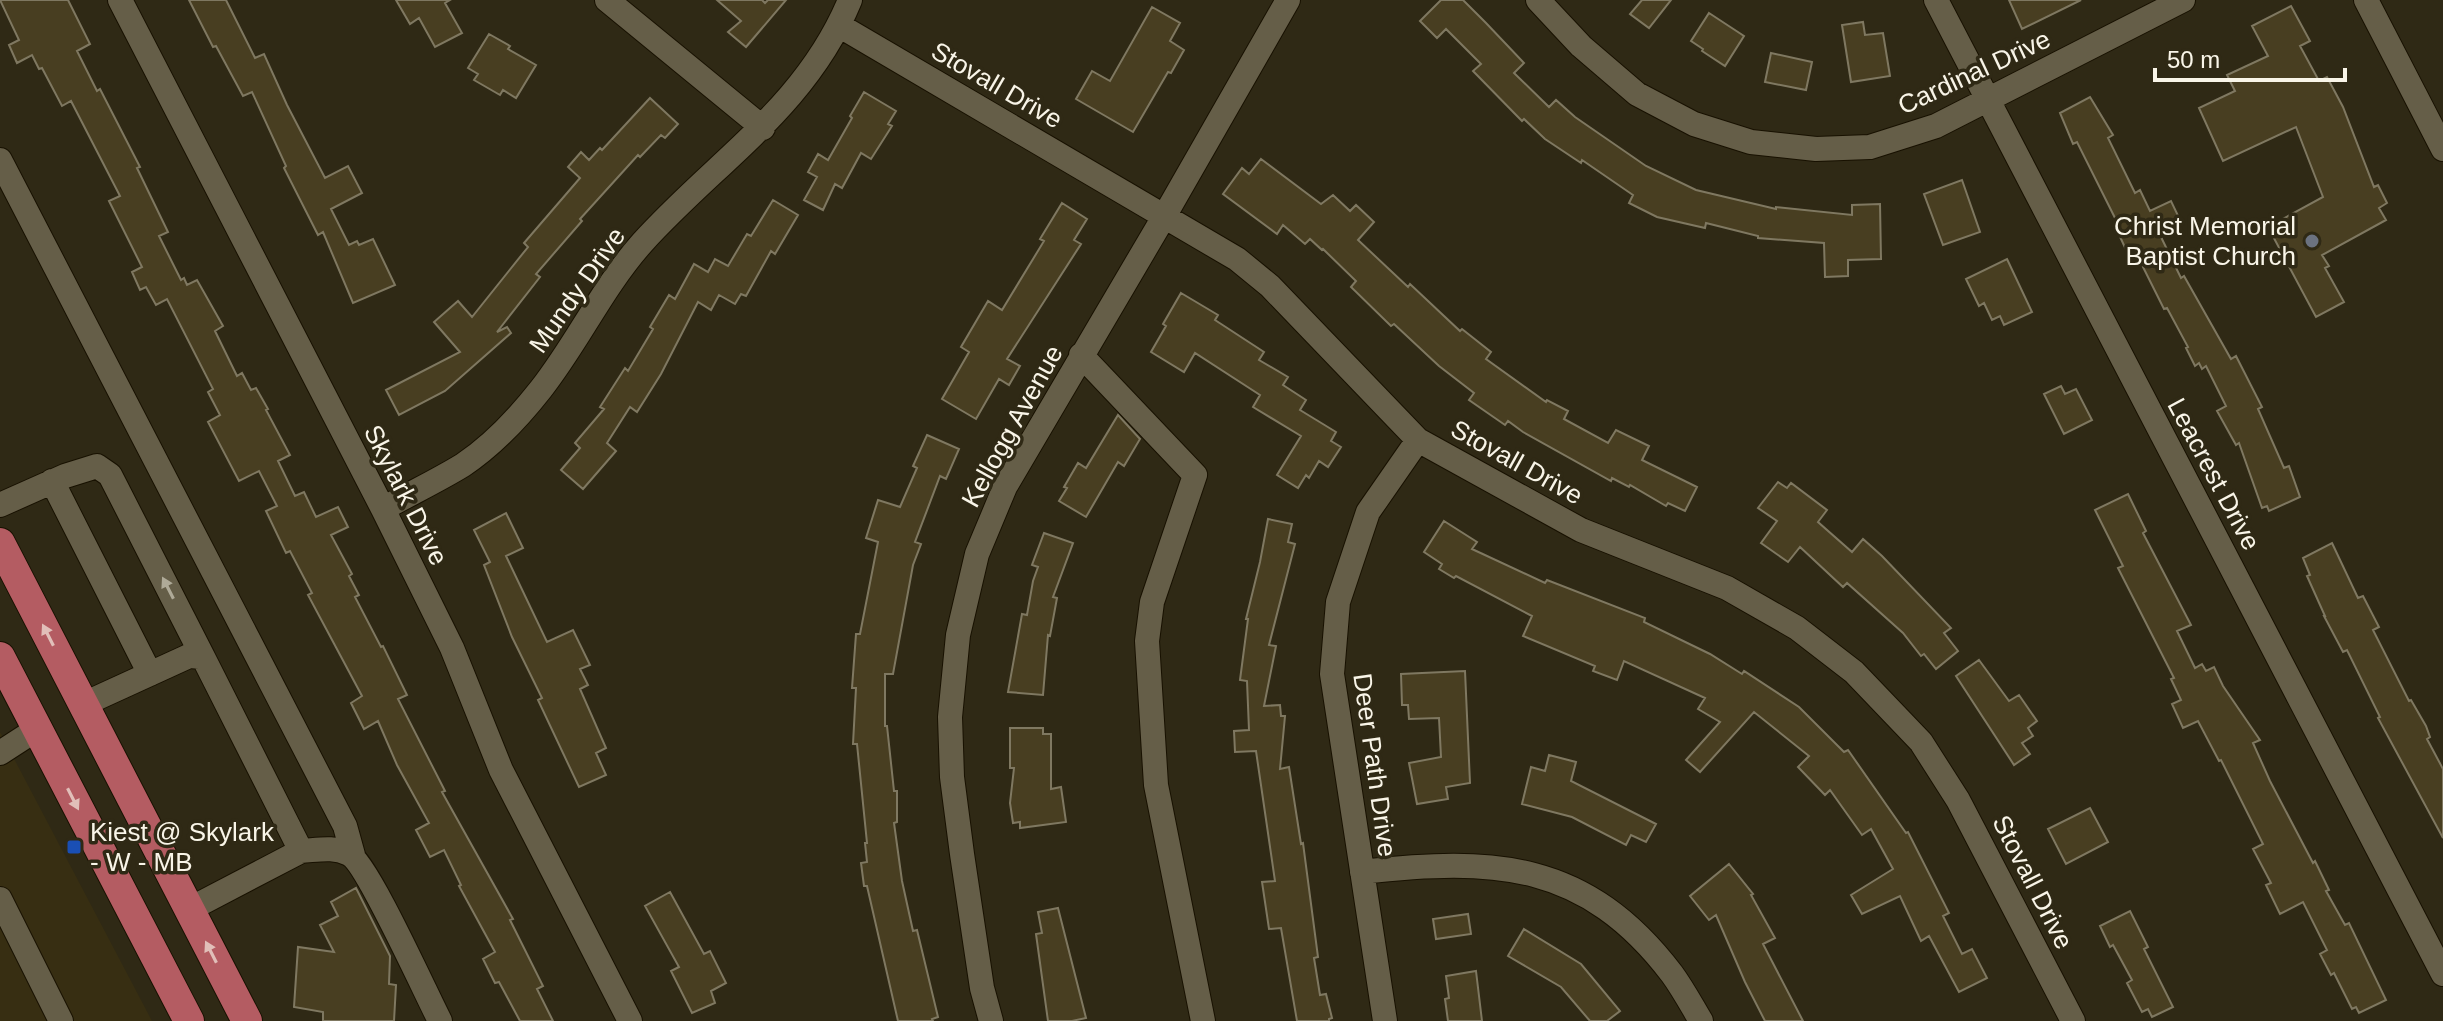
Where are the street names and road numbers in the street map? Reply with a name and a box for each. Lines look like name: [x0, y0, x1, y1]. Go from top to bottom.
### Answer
street label: Cardinal Drive: [1893, 24, 2055, 120]
street label: Stovall Drive: [926, 36, 1068, 134]
street label: Mundy Drive: [523, 222, 631, 358]
street label: Kellogg Avenue: [955, 340, 1069, 512]
street label: Leacrest Drive: [2161, 393, 2267, 555]
street label: Stovall Drive: [1446, 414, 1588, 510]
street label: Skylark Drive: [358, 420, 454, 570]
street label: Deer Path Drive: [1347, 671, 1403, 859]
street label: Stovall Drive: [1987, 810, 2079, 954]

